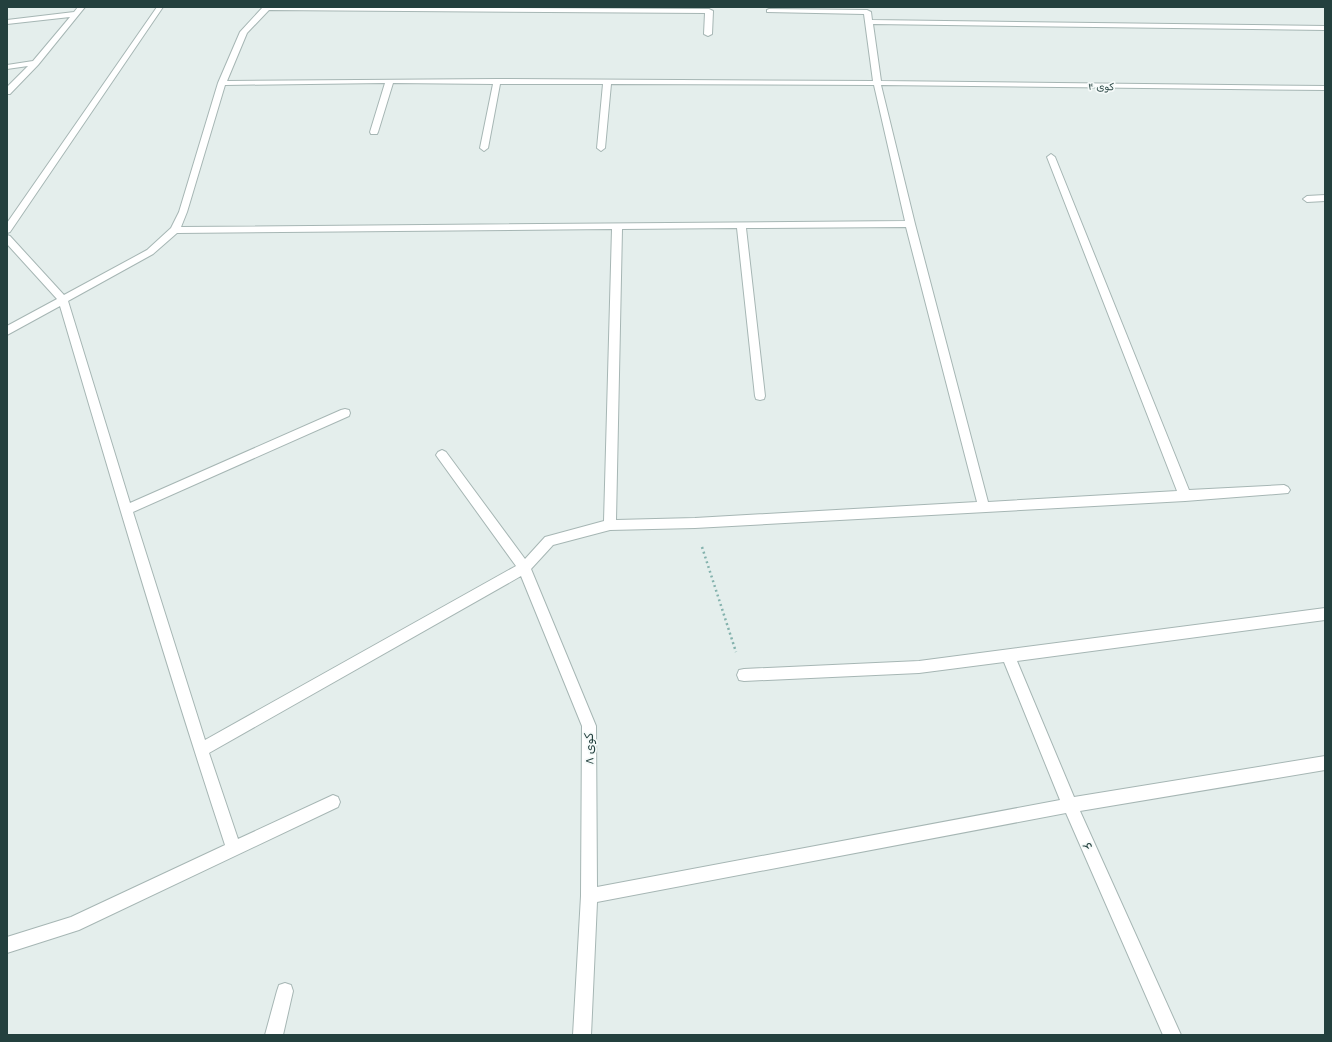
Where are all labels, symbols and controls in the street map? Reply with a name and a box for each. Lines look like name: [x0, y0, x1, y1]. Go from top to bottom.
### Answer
street label: کوی ۴: [1088, 81, 1114, 93]
street label: کوی ۸: [582, 733, 597, 765]
street label: ۶: [1078, 839, 1097, 853]

